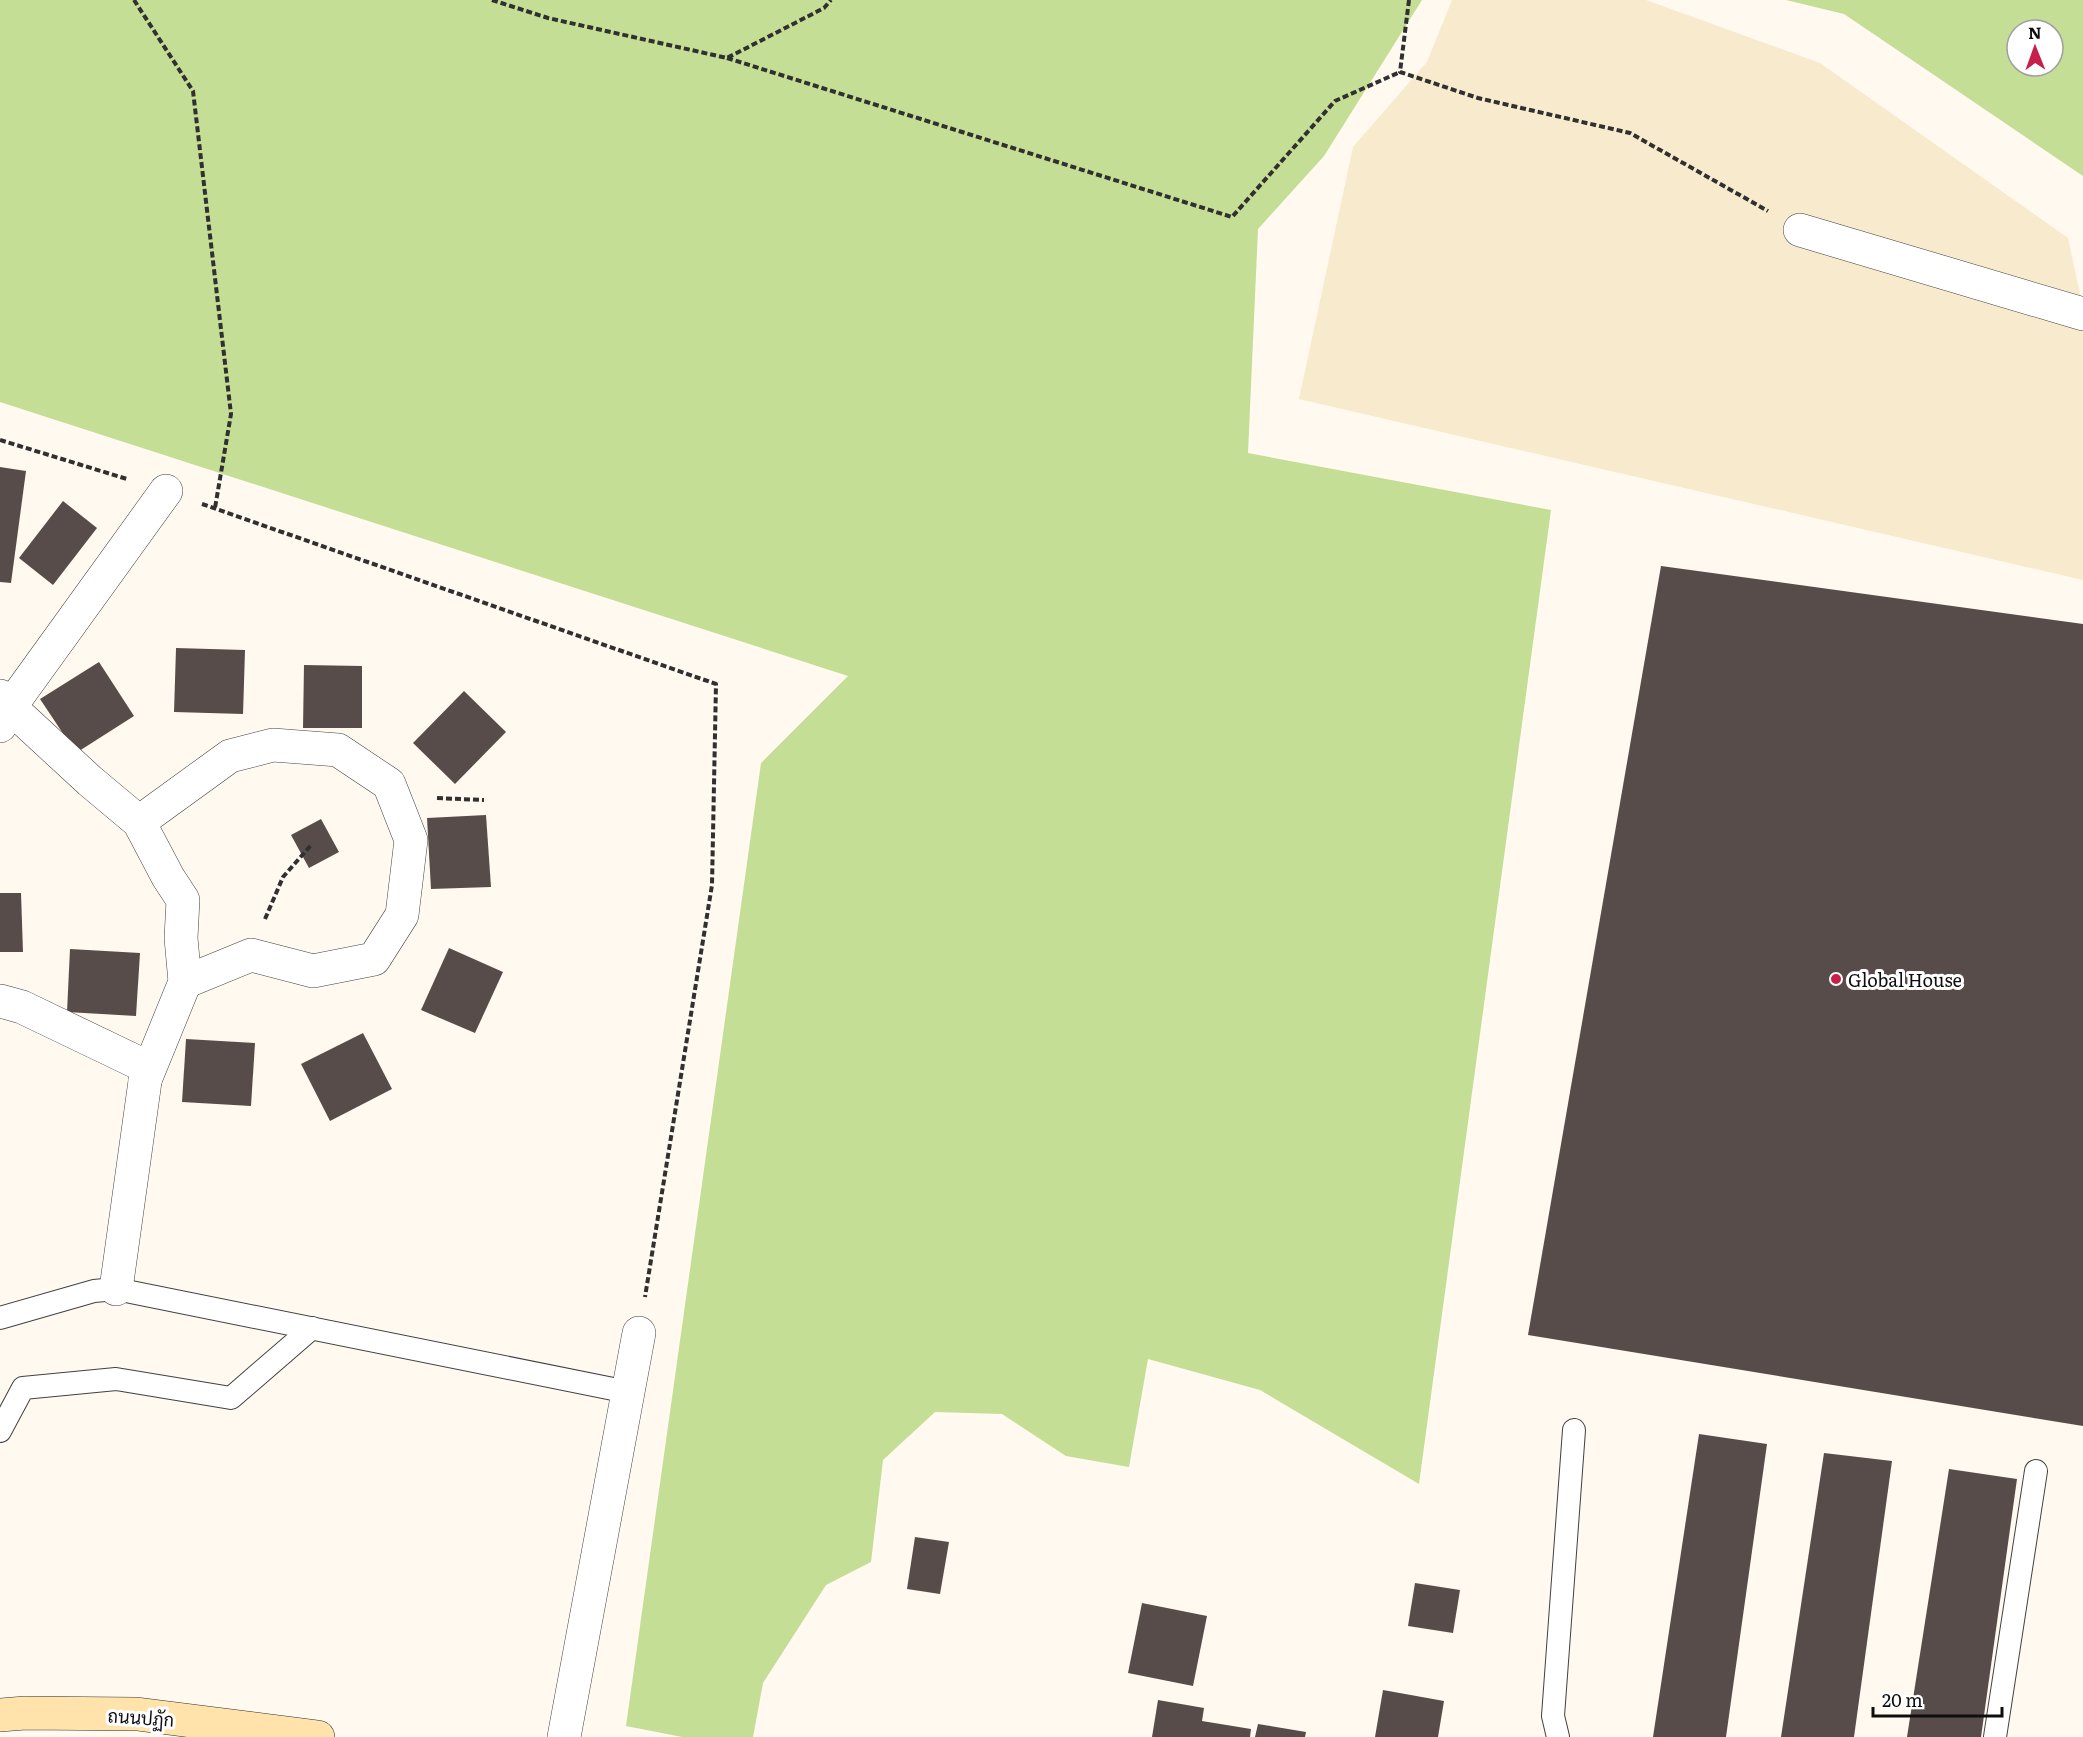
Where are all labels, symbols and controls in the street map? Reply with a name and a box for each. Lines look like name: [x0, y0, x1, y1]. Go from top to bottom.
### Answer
north arrow: [2005, 18, 2065, 78]
text: N: [2028, 20, 2042, 44]
place label: Global House: [1848, 966, 1962, 993]
marker: Global House: [1829, 972, 1843, 986]
scale bar: [1873, 1680, 2002, 1718]
text: 20 m: [1882, 1686, 1923, 1713]
street label: ถนนปฏัก: [107, 1701, 175, 1733]

